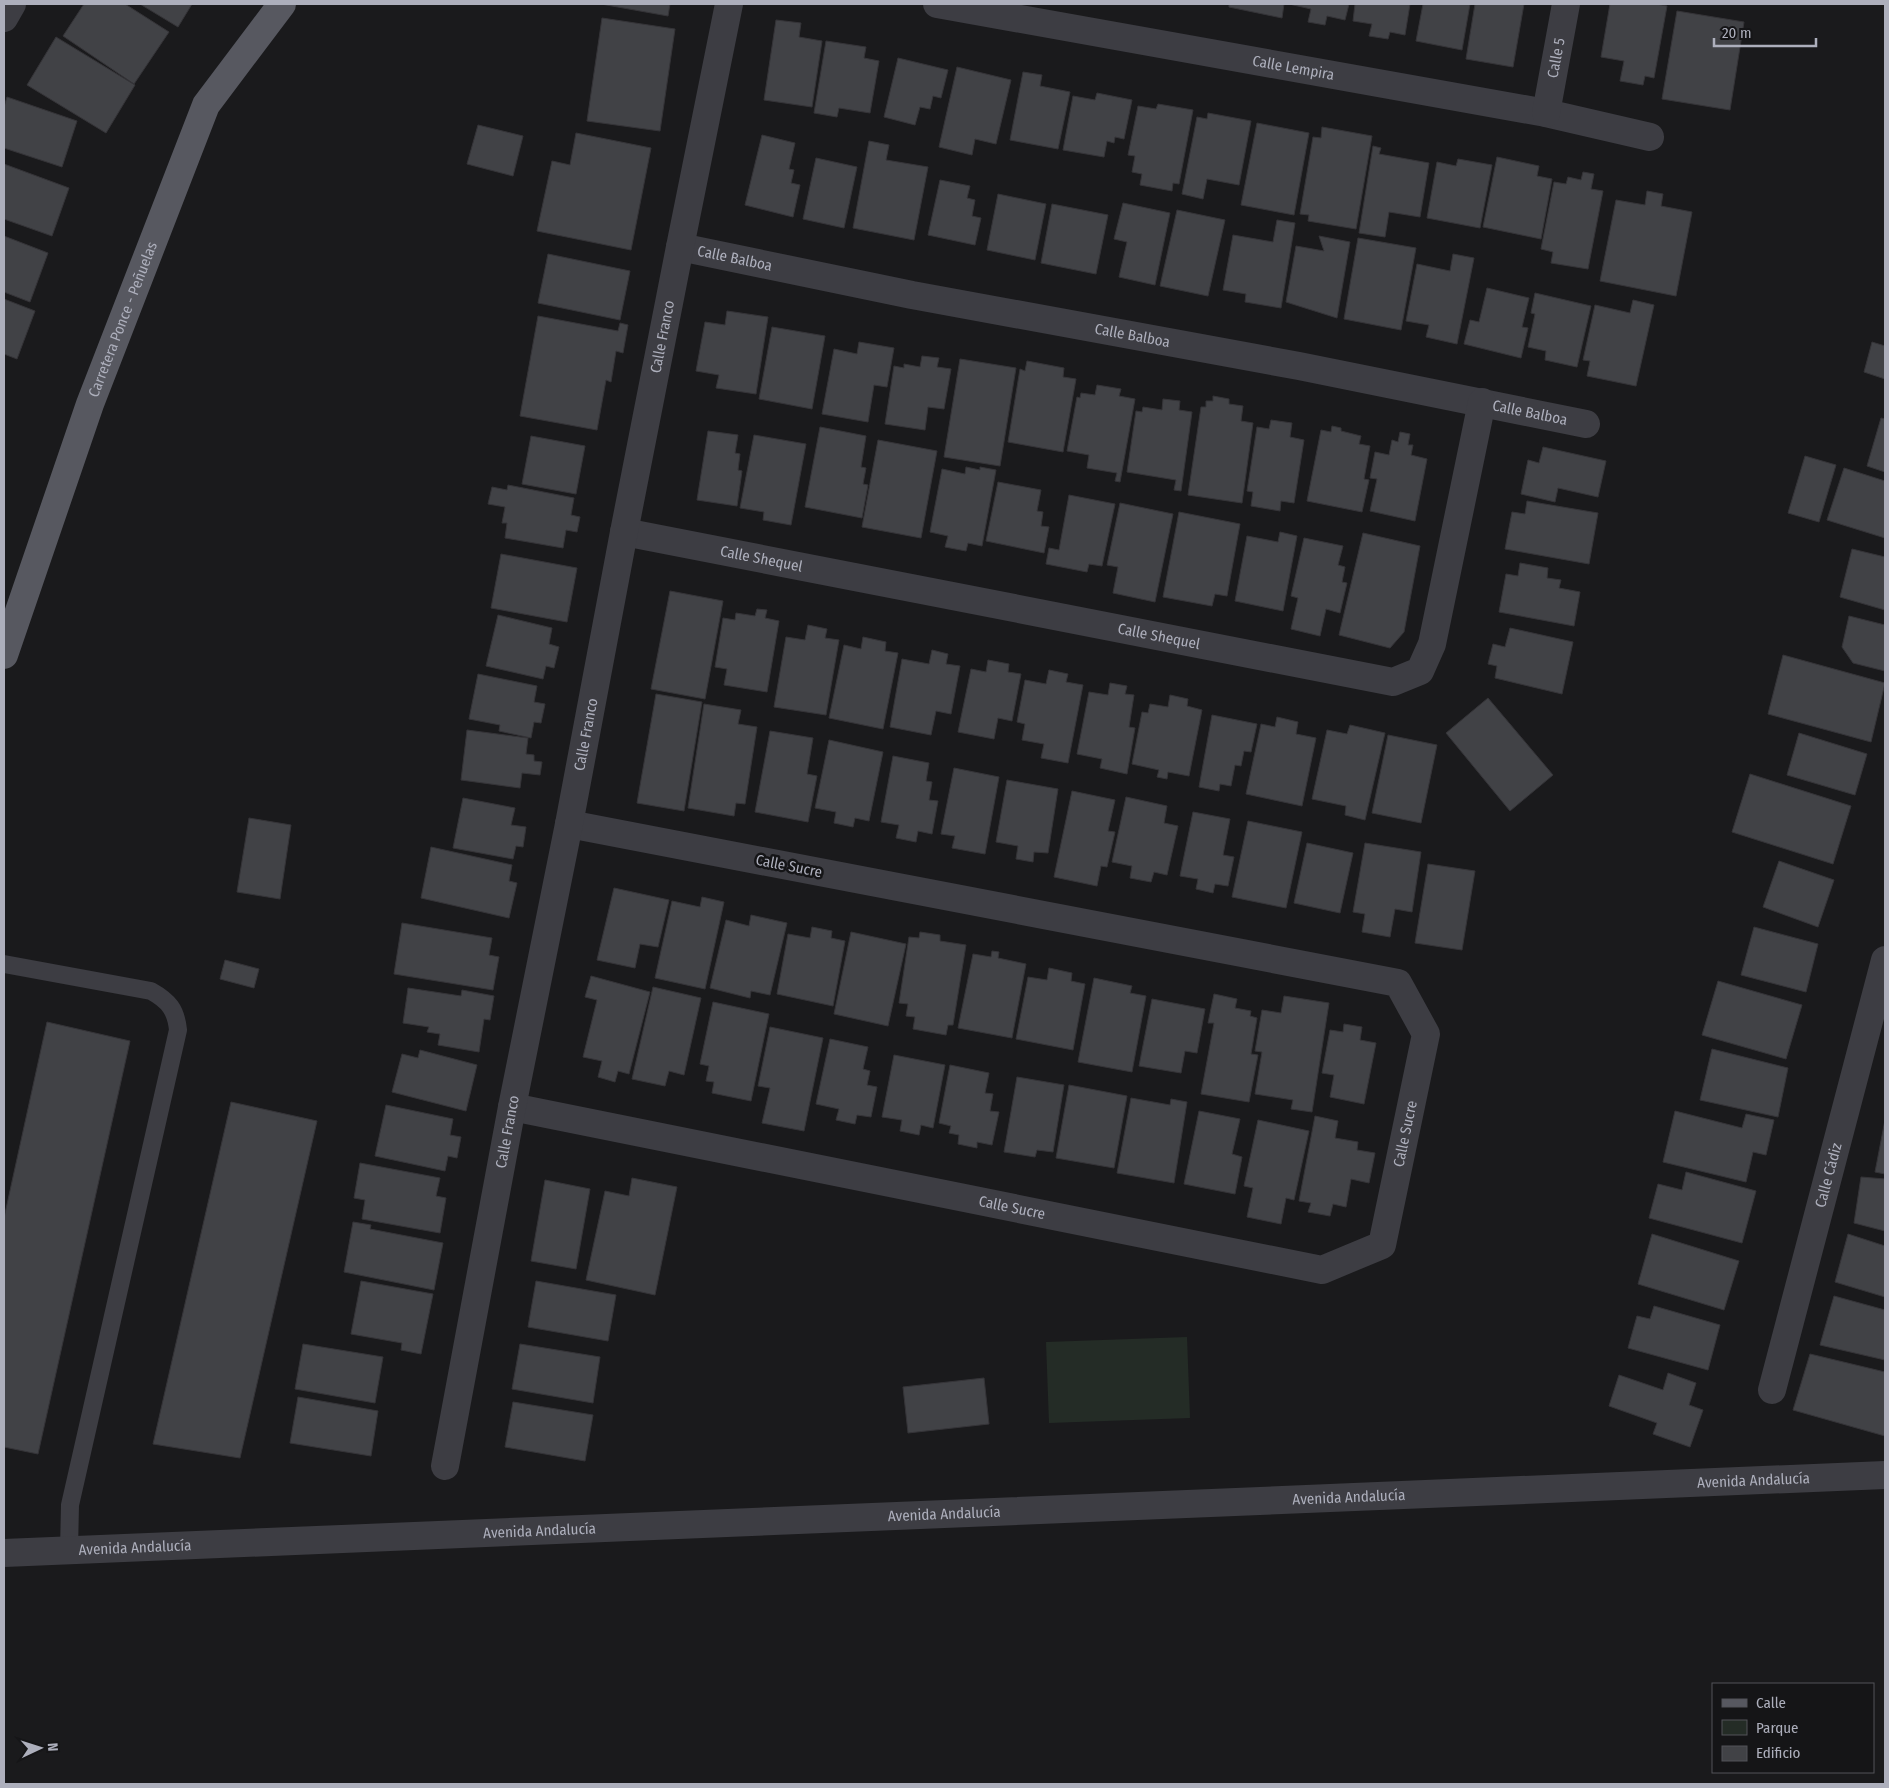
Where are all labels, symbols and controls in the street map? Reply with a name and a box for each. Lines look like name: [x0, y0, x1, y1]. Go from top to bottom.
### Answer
scale bar: [1714, 15, 1816, 47]
text: 20 m: [1722, 24, 1752, 42]
street label: Calle 5: [1544, 36, 1569, 79]
street label: Calle Lempira: [1251, 52, 1336, 84]
street label: Carretera Ponce - Peñuelas: [85, 239, 161, 400]
street label: Calle Balboa: [696, 242, 774, 275]
street label: Calle Franco: [646, 299, 678, 375]
street label: Calle Balboa: [1093, 320, 1171, 351]
street label: Calle Balboa: [1491, 396, 1569, 429]
street label: Calle Shequel: [719, 542, 804, 576]
street label: Calle Shequel: [1116, 620, 1202, 653]
street label: Calle Franco: [570, 697, 602, 772]
street label: Calle Sucre: [754, 851, 824, 881]
street label: Calle Franco: [492, 1094, 523, 1170]
street label: Calle Sucre: [1390, 1099, 1421, 1169]
street label: Calle Cádiz: [1811, 1141, 1846, 1210]
street label: Calle Sucre: [977, 1192, 1047, 1223]
street label: Avenida Andalucía: [1697, 1469, 1810, 1492]
street label: Avenida Andalucía: [1292, 1486, 1406, 1509]
street label: Avenida Andalucía: [887, 1503, 1001, 1525]
street label: Avenida Andalucía: [483, 1519, 596, 1542]
street label: Avenida Andalucía: [78, 1536, 192, 1559]
legend: [1712, 1683, 1874, 1773]
text: Calle: [1756, 1694, 1786, 1712]
text: Parque: [1756, 1719, 1799, 1737]
north arrow: [15, 1723, 65, 1773]
text: N: [44, 1742, 61, 1752]
text: Edificio: [1756, 1744, 1801, 1762]

